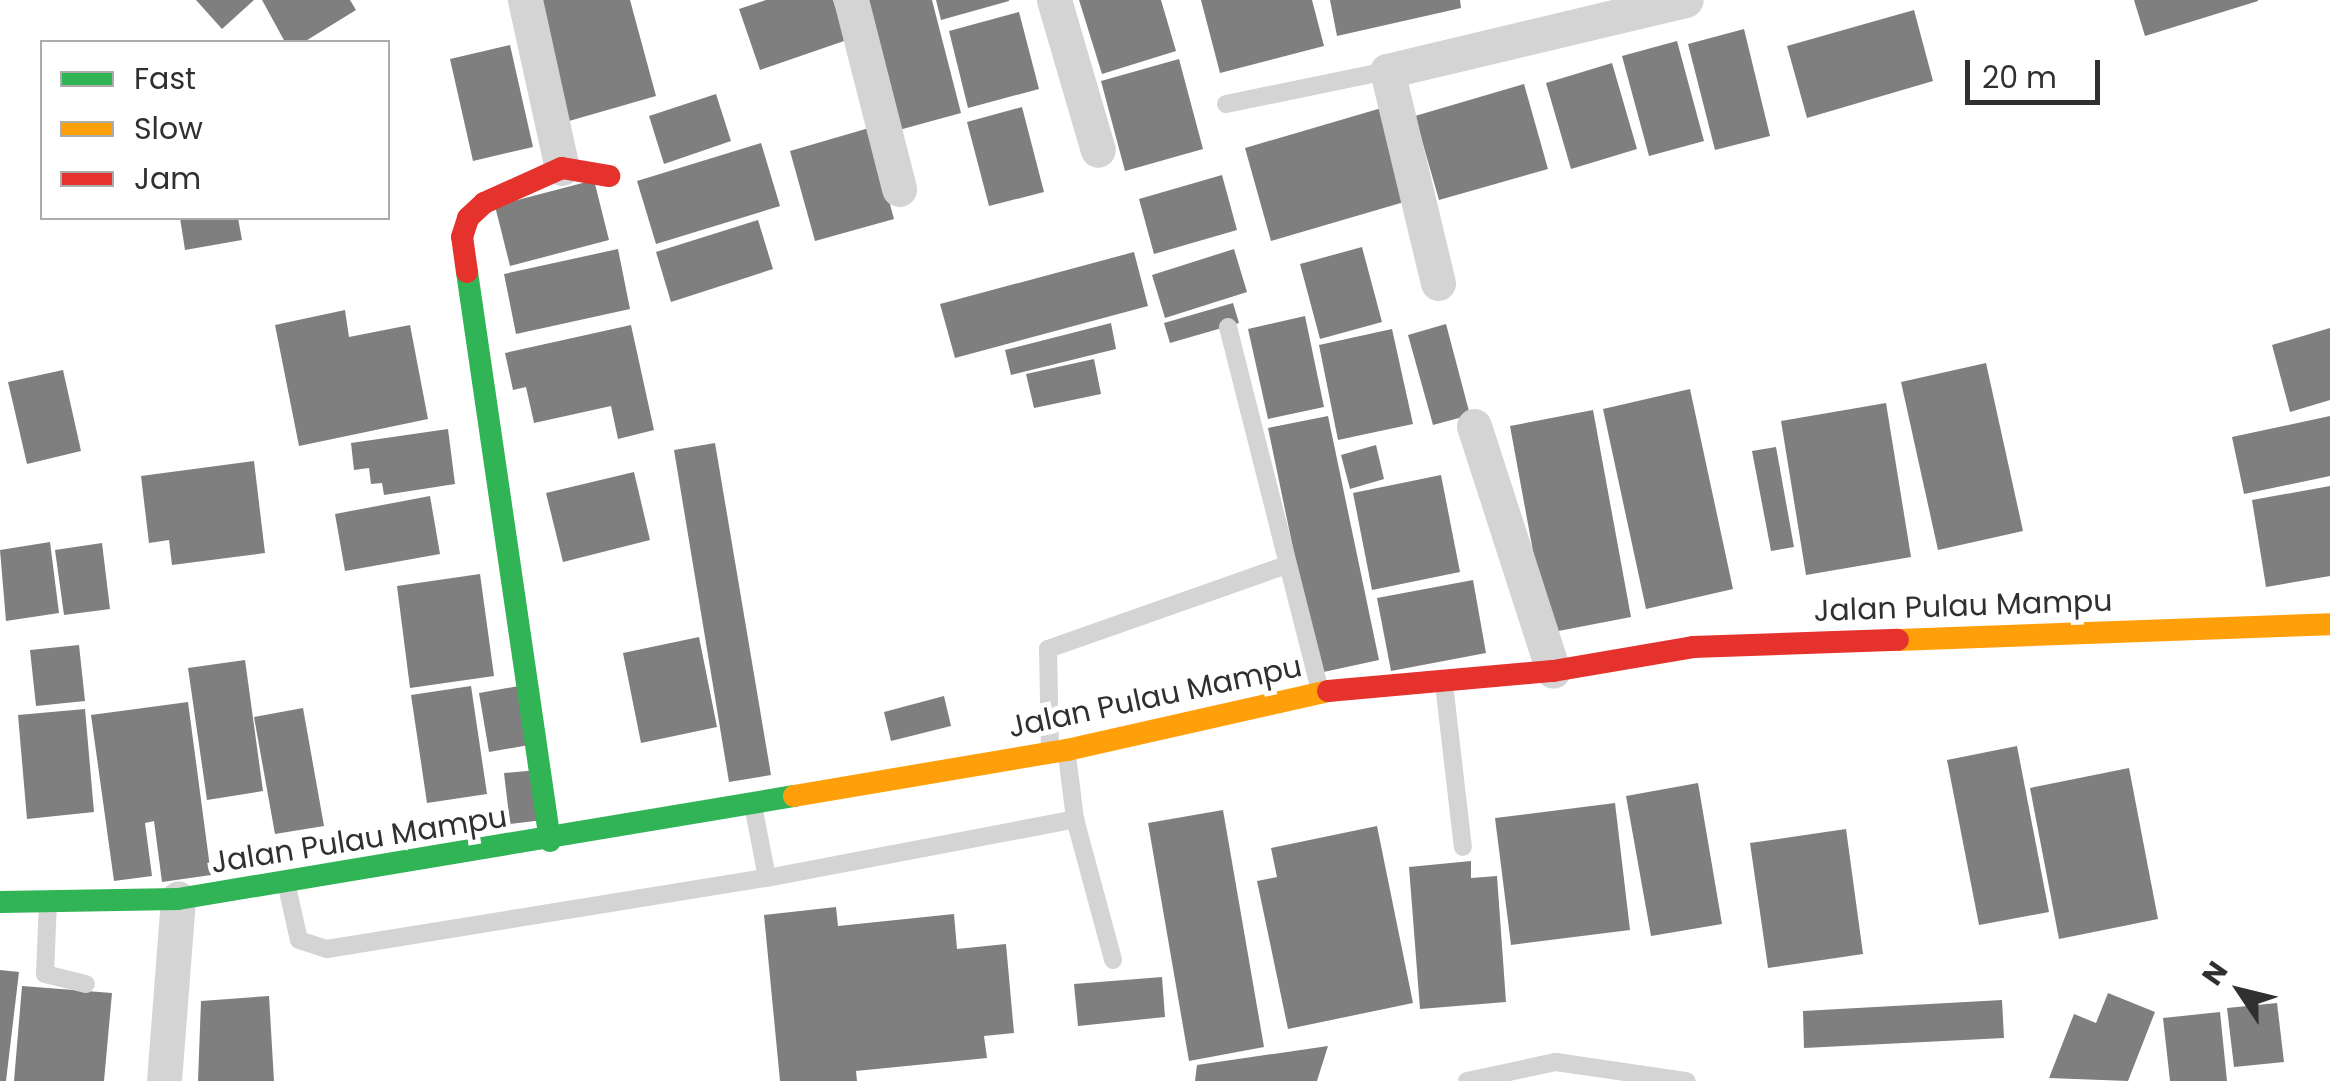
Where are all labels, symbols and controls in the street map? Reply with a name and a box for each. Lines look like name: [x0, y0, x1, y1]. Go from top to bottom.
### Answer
legend: [40, 40, 390, 220]
scale bar: [1970, 40, 2105, 102]
text: 20 m: [1982, 56, 2057, 99]
text: Fast: [134, 57, 196, 100]
text: Slow: [134, 107, 203, 150]
text: Jam: [134, 157, 201, 200]
street label: Jalan Pulau Mampu: [1813, 583, 2113, 629]
street label: Jalan Pulau Mampu: [1005, 648, 1305, 746]
street label: Jalan Pulau Mampu: [209, 799, 509, 881]
north arrow: [2190, 941, 2290, 1041]
text: N: [2193, 954, 2237, 993]

